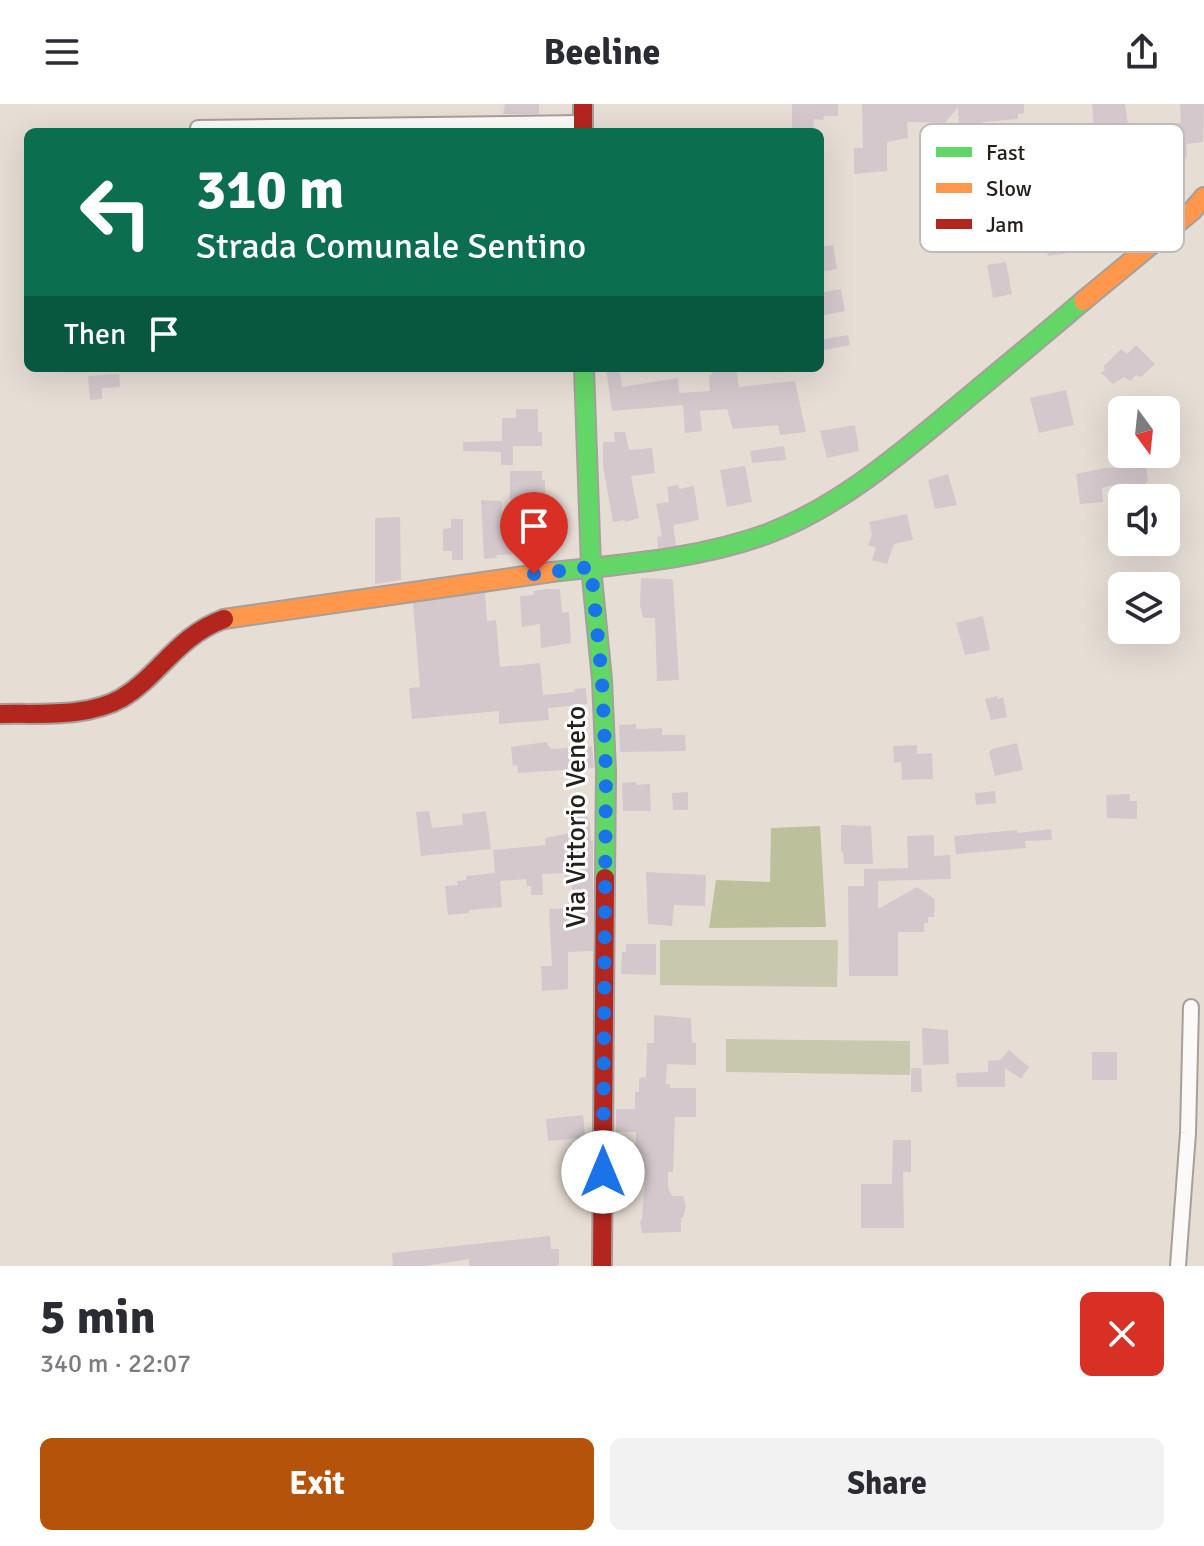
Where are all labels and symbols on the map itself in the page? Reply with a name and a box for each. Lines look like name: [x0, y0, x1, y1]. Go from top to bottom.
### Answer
legend: [920, 124, 1184, 252]
text: Fast: [986, 139, 1026, 166]
text: Slow: [986, 175, 1032, 202]
text: Jam: [986, 211, 1024, 238]
north arrow: [1108, 396, 1180, 468]
pin: [500, 492, 568, 574]
street label: Via Vittorio Veneto: [559, 706, 593, 928]
position arrow: [561, 1130, 645, 1214]

